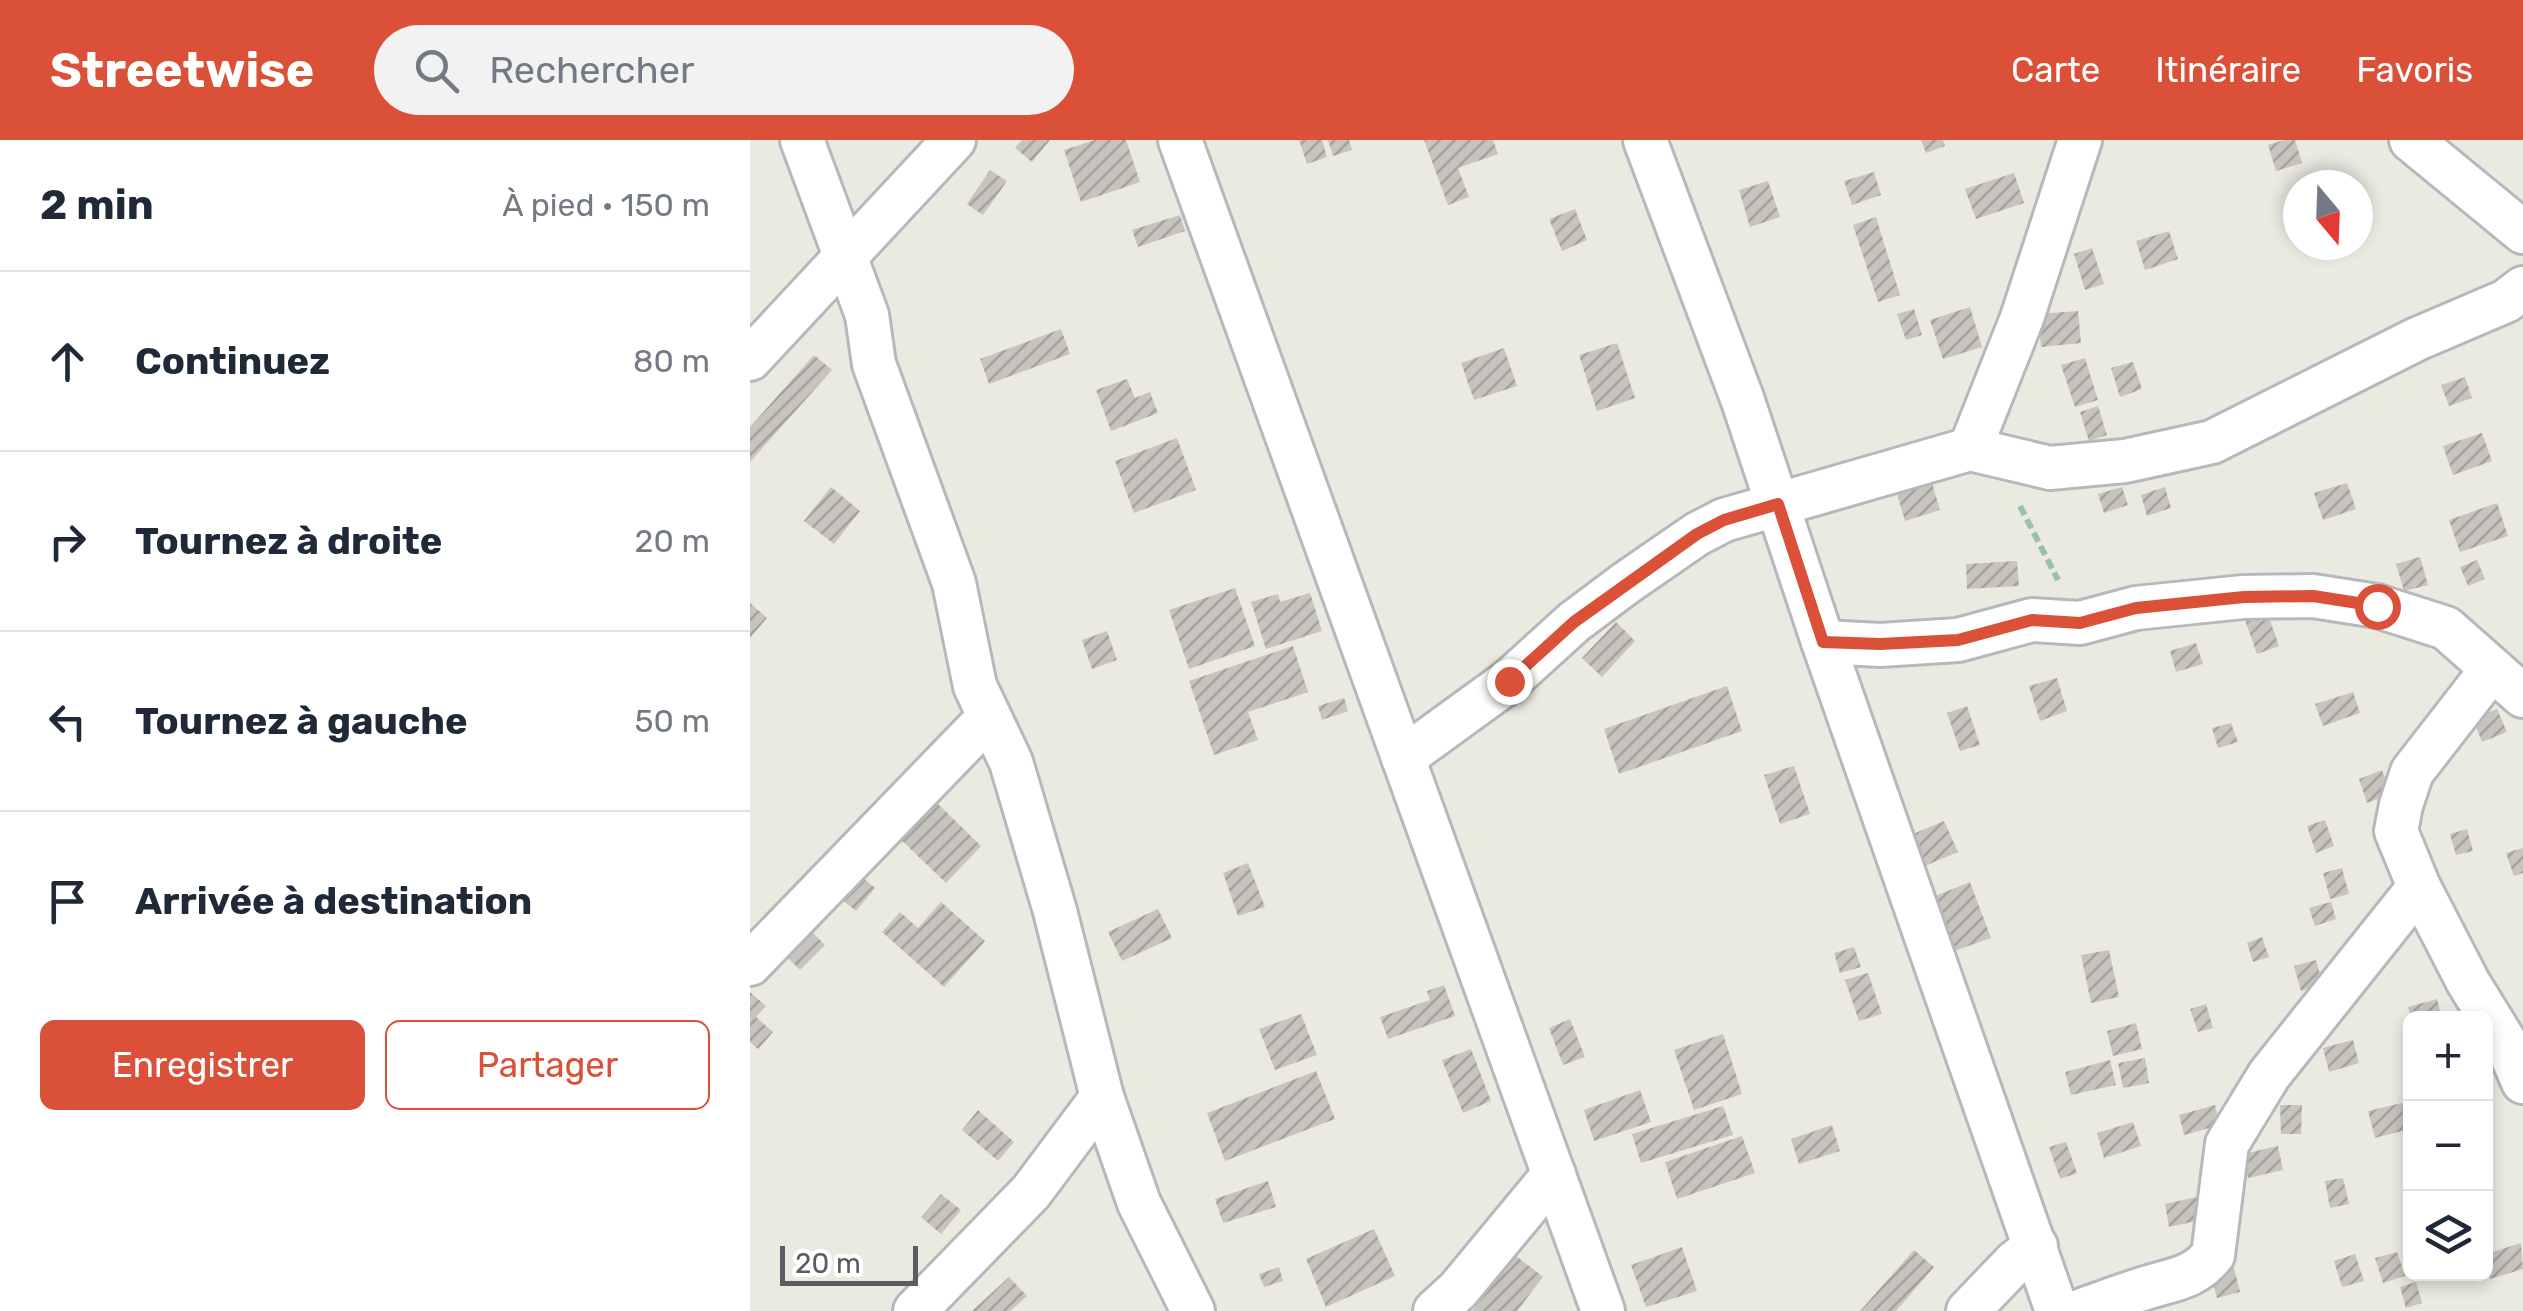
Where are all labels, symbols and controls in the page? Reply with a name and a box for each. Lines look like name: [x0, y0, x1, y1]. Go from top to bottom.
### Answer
search box: [374, 25, 1074, 115]
text: Streetwise: [50, 42, 314, 99]
icon: search: [409, 43, 464, 98]
text: Rechercher: [489, 47, 694, 93]
text: Carte: [2011, 49, 2100, 91]
text: Itinéraire: [2155, 49, 2301, 91]
text: Favoris: [2356, 49, 2473, 91]
north arrow: [2283, 170, 2373, 260]
text: 2 min: [40, 180, 154, 230]
text: À pied · 150 m: [502, 186, 710, 224]
icon: ahead: [40, 334, 95, 389]
text: Continuez: [135, 338, 330, 384]
text: 80 m: [633, 342, 710, 380]
icon: right: [40, 514, 95, 569]
text: Tournez à droite: [135, 518, 442, 564]
text: 20 m: [635, 522, 710, 560]
route start: [2355, 584, 2401, 630]
route end: [1487, 659, 1533, 705]
icon: left: [40, 694, 95, 749]
text: Tournez à gauche: [135, 698, 468, 744]
text: 50 m: [634, 702, 710, 740]
icon: arrive: [40, 874, 95, 929]
text: Arrivée à destination: [135, 878, 532, 924]
map controls: [2403, 1011, 2493, 1281]
button: +: [2403, 1011, 2493, 1101]
button: Enregistrer: [40, 1020, 365, 1110]
button: Partager: [385, 1020, 710, 1110]
button: −: [2403, 1101, 2493, 1191]
button: layers: [2403, 1191, 2493, 1281]
scale bar: [780, 1241, 918, 1286]
text: 20 m: [795, 1247, 861, 1280]

